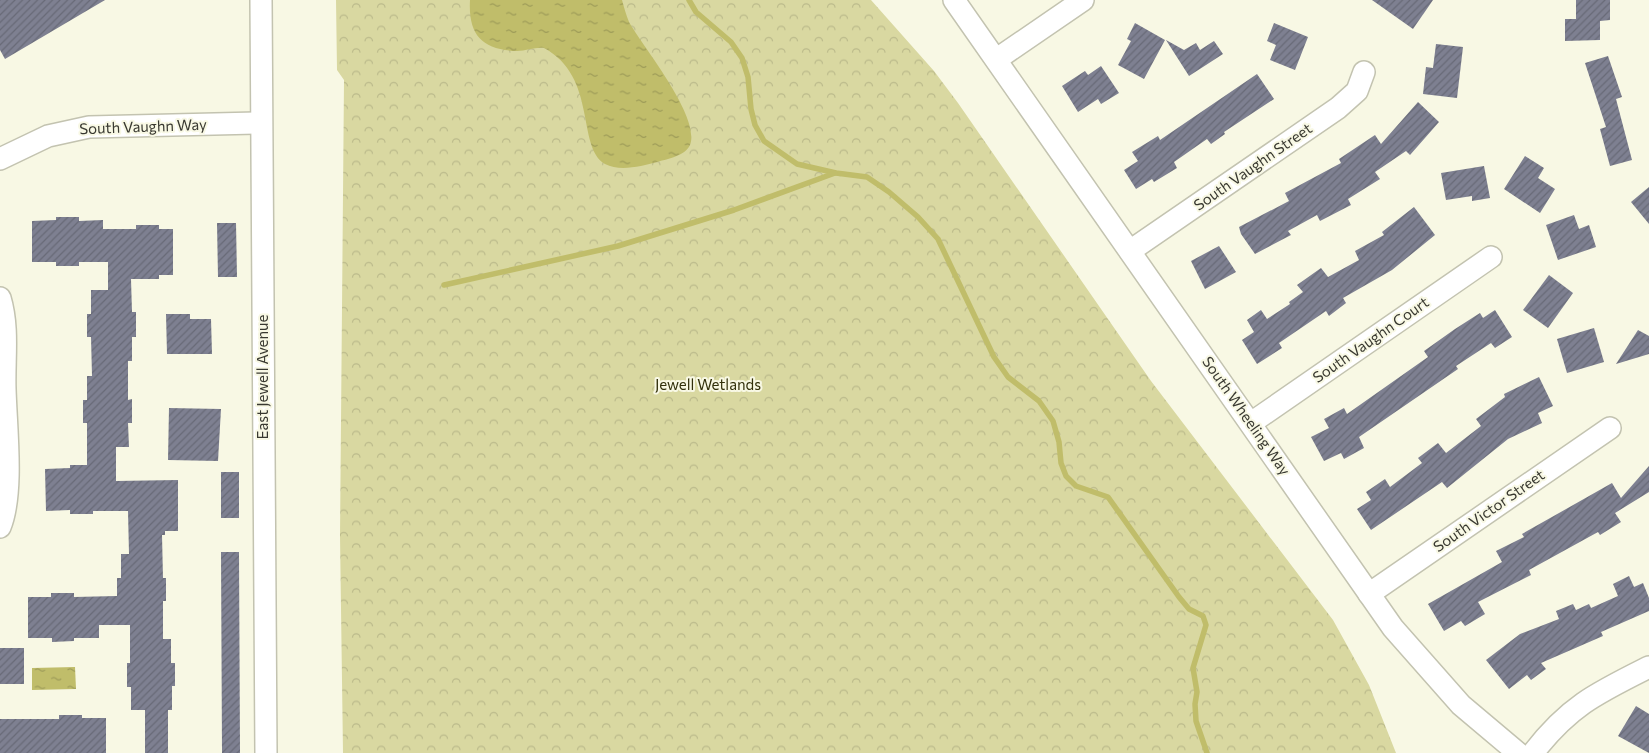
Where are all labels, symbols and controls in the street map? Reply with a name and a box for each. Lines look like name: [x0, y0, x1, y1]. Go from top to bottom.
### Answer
street label: South Vaughn Way: [79, 115, 207, 137]
street label: South Vaughn Street: [1190, 119, 1315, 214]
street label: South Vaughn Court: [1309, 292, 1432, 386]
street label: East Jewell Avenue: [253, 315, 271, 439]
street label: South Wheeling Way: [1199, 353, 1295, 478]
park label: Jewell Wetlands: [655, 375, 761, 393]
street label: South Victor Street: [1429, 465, 1547, 555]

